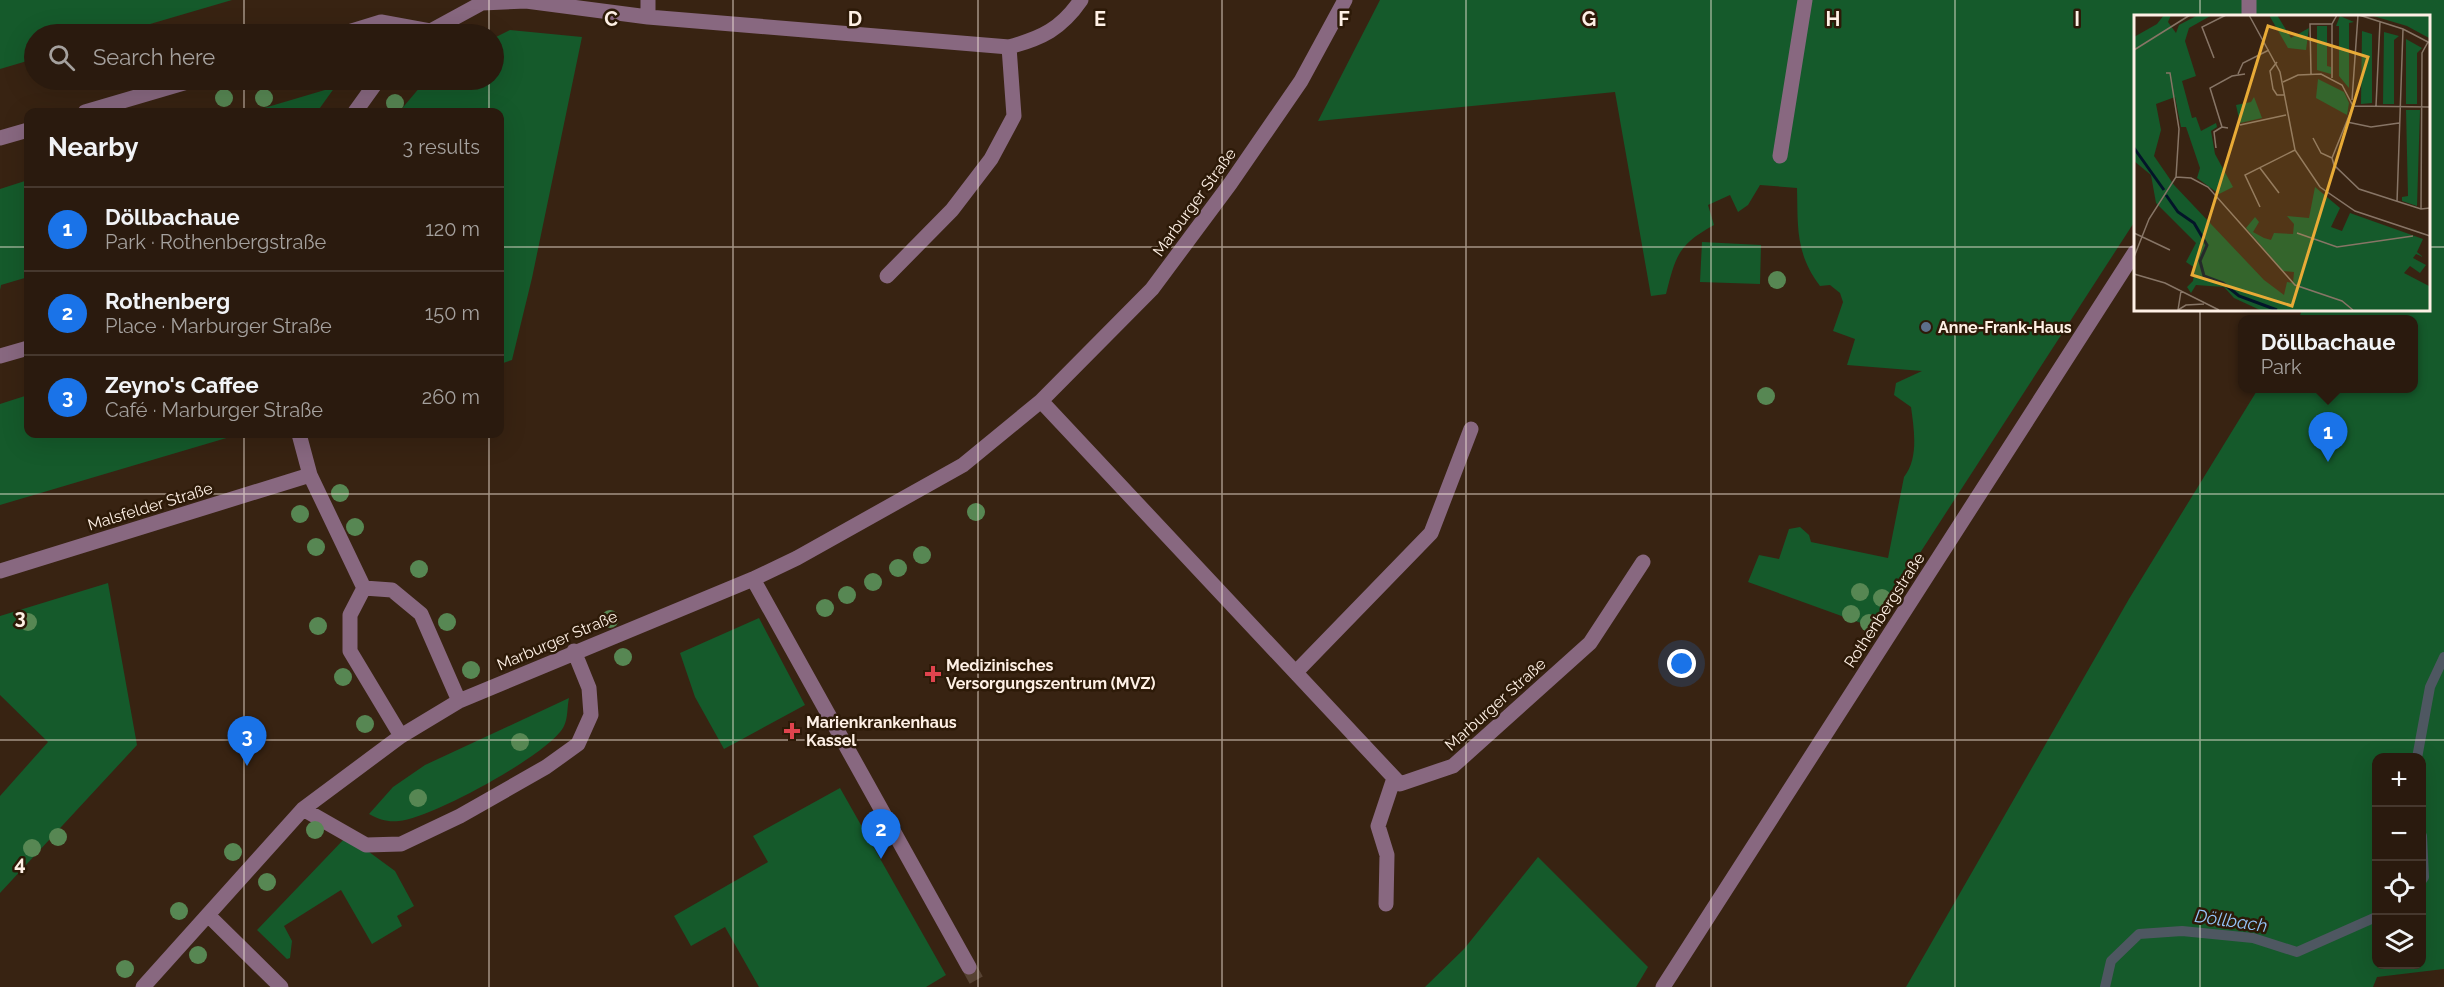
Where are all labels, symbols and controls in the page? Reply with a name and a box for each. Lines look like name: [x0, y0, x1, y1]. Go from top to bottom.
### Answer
text: C: [604, 7, 618, 31]
text: D: [848, 7, 862, 31]
text: E: [1094, 7, 1106, 31]
text: F: [1338, 7, 1350, 31]
text: G: [1582, 7, 1596, 31]
text: H: [1826, 7, 1840, 31]
text: I: [2074, 7, 2080, 31]
inset map: [2134, 15, 2429, 310]
search box: [24, 24, 504, 90]
icon: search: [45, 41, 78, 74]
text: Search here: [93, 44, 215, 70]
text: Nearby: [48, 132, 138, 162]
text: 3 results: [402, 135, 480, 159]
street label: Marburger Straße: [1149, 144, 1240, 260]
text: Döllbachaue: [105, 204, 240, 230]
text: 1: [63, 217, 72, 241]
text: 120 m: [425, 217, 480, 241]
text: Park · Rothenbergstraße: [105, 230, 326, 254]
text: Rothenberg: [105, 288, 230, 314]
text: 2: [62, 301, 73, 325]
text: 150 m: [425, 301, 480, 325]
text: Place · Marburger Straße: [105, 314, 332, 338]
popup: [2238, 315, 2418, 393]
place label: Anne-Frank-Haus: [1938, 318, 2072, 337]
marker: Anne-Frank-Haus: [1919, 320, 1933, 334]
text: Döllbachaue: [2261, 329, 2395, 355]
text: Park: [2261, 355, 2302, 379]
text: Zeyno's Caffee: [105, 372, 259, 398]
text: 3: [62, 385, 73, 409]
text: 260 m: [422, 385, 480, 409]
text: Café · Marburger Straße: [105, 398, 323, 422]
pin: 1: [2308, 412, 2348, 462]
street label: Malsfelder Straße: [85, 478, 215, 535]
street label: Rothenbergstraße: [1840, 549, 1929, 671]
text: 3: [14, 605, 26, 629]
street label: Marburger Straße: [494, 606, 620, 674]
your location: [1667, 649, 1696, 678]
street label: Marburger Straße: [1441, 654, 1550, 755]
place label: Medizinisches Versorgungszentrum (MVZ): [946, 656, 1156, 693]
marker: Medizinisches Versorgungszentrum (MVZ): [924, 665, 942, 683]
place label: Marienkrankenhaus Kassel: [806, 713, 957, 750]
pin: 3: [228, 716, 266, 766]
marker: Marienkrankenhaus Kassel: [783, 722, 801, 740]
map controls: [2372, 753, 2426, 969]
button: +: [2372, 753, 2426, 807]
button: −: [2372, 807, 2426, 861]
pin: 2: [862, 810, 900, 859]
text: 4: [14, 851, 26, 875]
button: locate: [2372, 861, 2426, 915]
water label: Döllbach: [2193, 905, 2269, 936]
button: layers: [2372, 915, 2426, 969]

